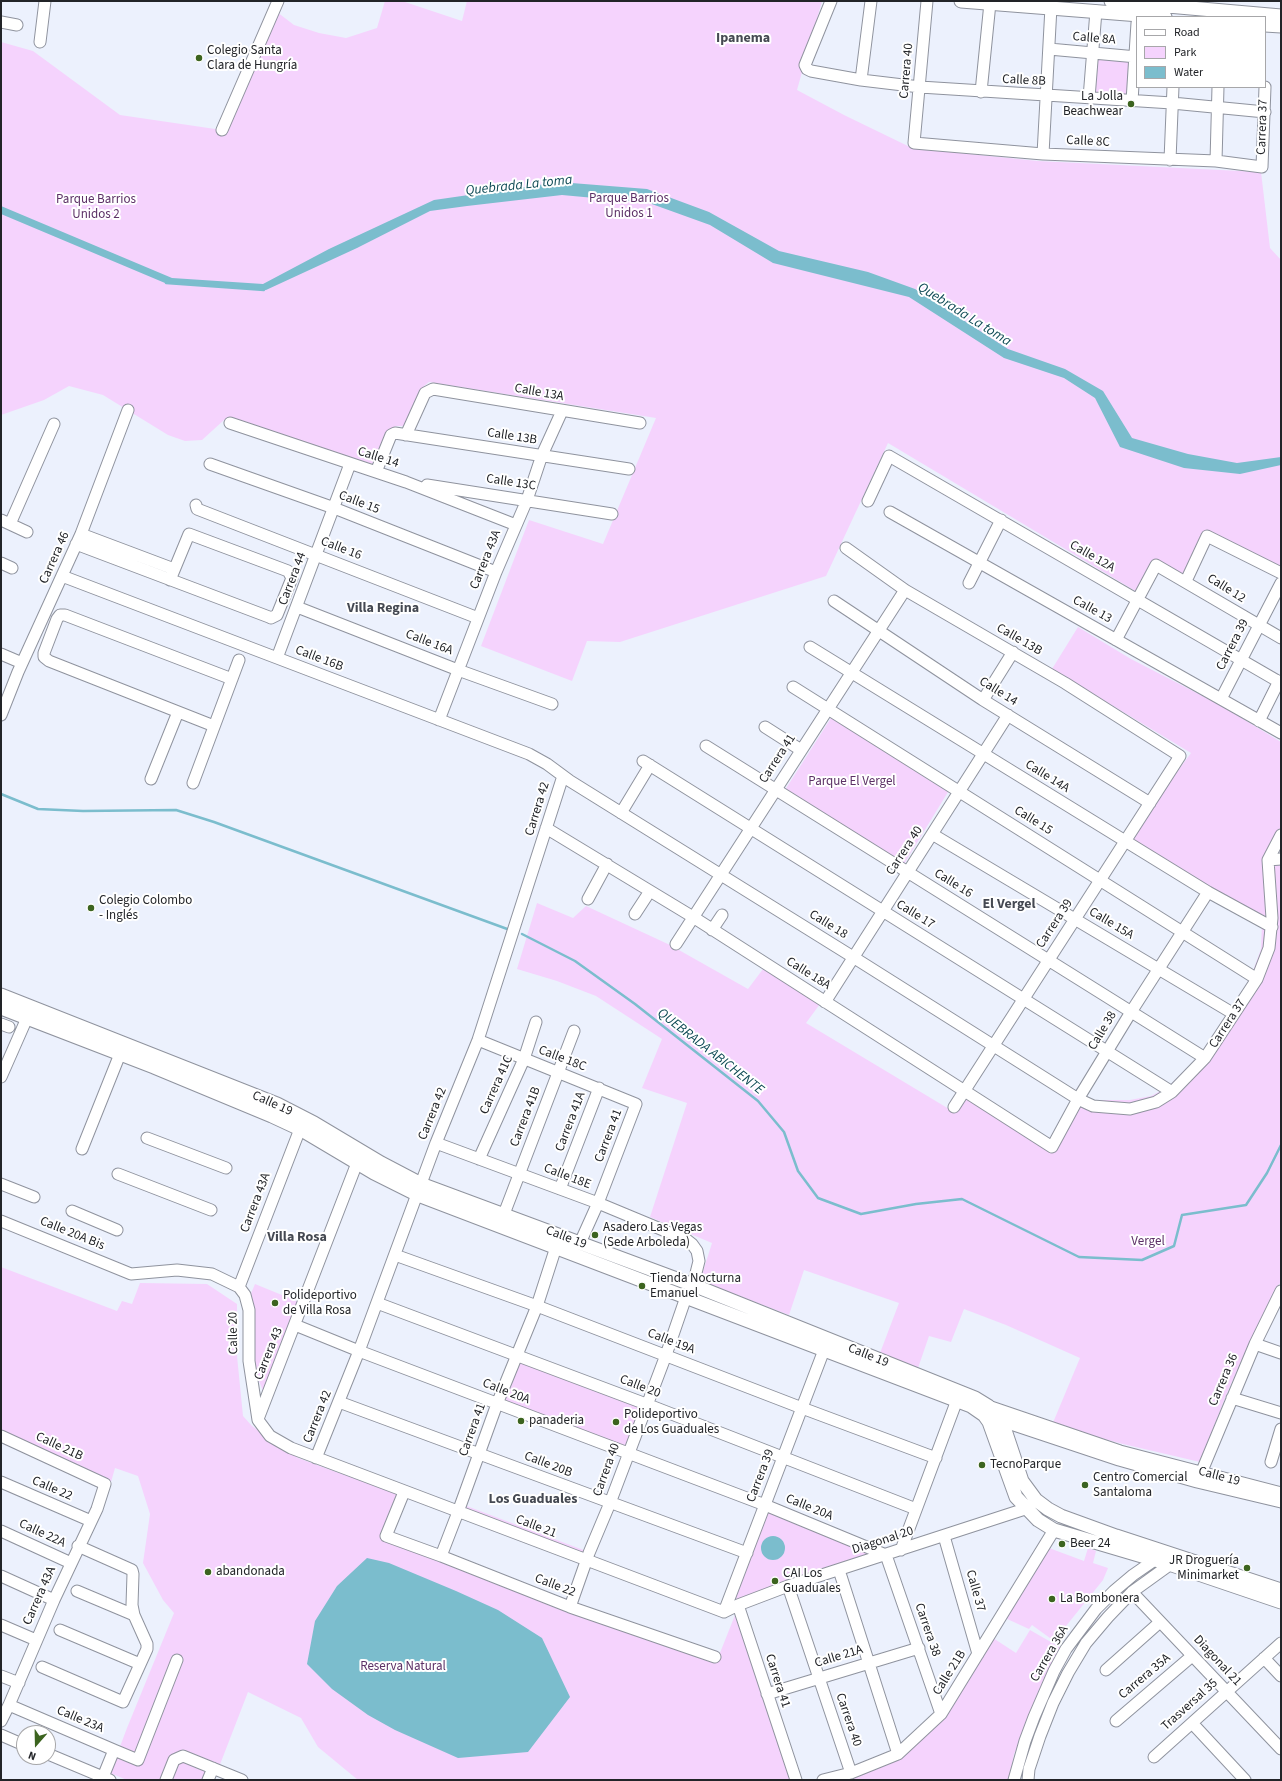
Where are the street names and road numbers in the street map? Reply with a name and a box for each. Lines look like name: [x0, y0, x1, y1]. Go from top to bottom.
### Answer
street label: Calle 8A: [1072, 29, 1116, 49]
street label: Carrera 40: [897, 43, 917, 99]
street label: Calle 8B: [1002, 72, 1046, 90]
street label: Carrera 37: [1254, 99, 1272, 155]
street label: Calle 8C: [1066, 133, 1110, 151]
street label: Calle 13A: [513, 381, 565, 405]
street label: Calle 13B: [486, 425, 538, 449]
street label: Calle 14: [355, 444, 401, 472]
street label: Calle 13C: [485, 471, 537, 495]
street label: Calle 15: [336, 488, 382, 518]
street label: Carrera 43A: [467, 528, 505, 592]
street label: Carrera 46: [37, 529, 73, 587]
street label: Calle 16: [318, 534, 364, 564]
street label: Calle 12A: [1067, 538, 1117, 576]
street label: Carrera 44: [276, 550, 310, 608]
street label: Calle 12: [1204, 571, 1248, 607]
street label: Calle 13: [1070, 593, 1114, 627]
street label: Carrera 39: [1213, 617, 1253, 673]
street label: Calle 13B: [993, 621, 1045, 659]
street label: Calle 16A: [403, 627, 455, 659]
street label: Calle 16B: [293, 643, 345, 675]
street label: Calle 14: [976, 674, 1020, 710]
street label: Carrera 41: [756, 731, 800, 787]
street label: Calle 14A: [1022, 757, 1072, 797]
street label: Carrera 42: [522, 780, 554, 838]
street label: Calle 15: [1011, 803, 1055, 839]
street label: Carrera 40: [883, 823, 927, 879]
street label: Calle 16: [931, 866, 975, 902]
street label: Carrera 39: [1033, 896, 1077, 952]
street label: Calle 17: [893, 897, 937, 933]
street label: Calle 15A: [1086, 905, 1136, 943]
street label: Calle 18: [806, 907, 850, 943]
street label: Calle 18A: [783, 954, 833, 994]
street label: Carrera 37: [1206, 996, 1250, 1052]
street label: Calle 38: [1085, 1009, 1121, 1053]
street label: Calle 18C: [536, 1043, 588, 1075]
street label: Carrera 41C: [477, 1053, 517, 1117]
street label: Carrera 42: [415, 1085, 451, 1143]
street label: Carrera 41B: [507, 1085, 545, 1149]
street label: Calle 19: [249, 1088, 295, 1120]
street label: Carrera 41A: [552, 1090, 590, 1154]
street label: Carrera 41: [592, 1107, 626, 1165]
street label: Calle 18E: [541, 1161, 593, 1193]
street label: Carrera 43A: [237, 1171, 275, 1235]
street label: Calle 20A Bis: [37, 1214, 107, 1254]
street label: Calle 19: [543, 1223, 589, 1253]
street label: Calle 20: [226, 1312, 242, 1354]
street label: Carrera 43: [251, 1325, 287, 1383]
street label: Calle 19A: [645, 1326, 697, 1358]
street label: Calle 19: [845, 1341, 891, 1371]
street label: Carrera 36: [1206, 1351, 1242, 1409]
street label: Calle 20: [617, 1372, 663, 1402]
street label: Calle 20A: [480, 1376, 532, 1408]
street label: Carrera 42: [300, 1388, 336, 1446]
street label: Carrera 41: [456, 1401, 490, 1459]
street label: Calle 21B: [33, 1429, 85, 1465]
street label: Carrera 40: [590, 1441, 624, 1499]
street label: Carrera 39: [744, 1447, 778, 1505]
street label: Calle 20B: [522, 1449, 574, 1481]
street label: Calle 19: [1196, 1464, 1242, 1490]
street label: Calle 22: [29, 1474, 75, 1504]
street label: Calle 20A: [783, 1491, 835, 1525]
street label: Calle 21: [513, 1512, 559, 1542]
street label: Calle 22A: [16, 1516, 68, 1552]
street label: Diagonal 20: [850, 1524, 916, 1558]
street label: Carrera 43A: [20, 1564, 60, 1628]
street label: Calle 37: [962, 1568, 988, 1614]
street label: Calle 22: [532, 1571, 578, 1601]
street label: Carrera 38: [911, 1601, 943, 1659]
street label: Carrera 36A: [1028, 1623, 1072, 1685]
street label: Diagonal 21: [1190, 1632, 1244, 1690]
street label: Calle 21A: [813, 1642, 865, 1672]
street label: Calle 21B: [930, 1648, 970, 1698]
street label: Carrera 35A: [1116, 1651, 1174, 1703]
street label: Carrera 41: [761, 1652, 793, 1710]
street label: Trasversal 35: [1159, 1676, 1221, 1734]
street label: Carrera 40: [832, 1691, 864, 1749]
street label: Calle 23A: [54, 1703, 106, 1737]

